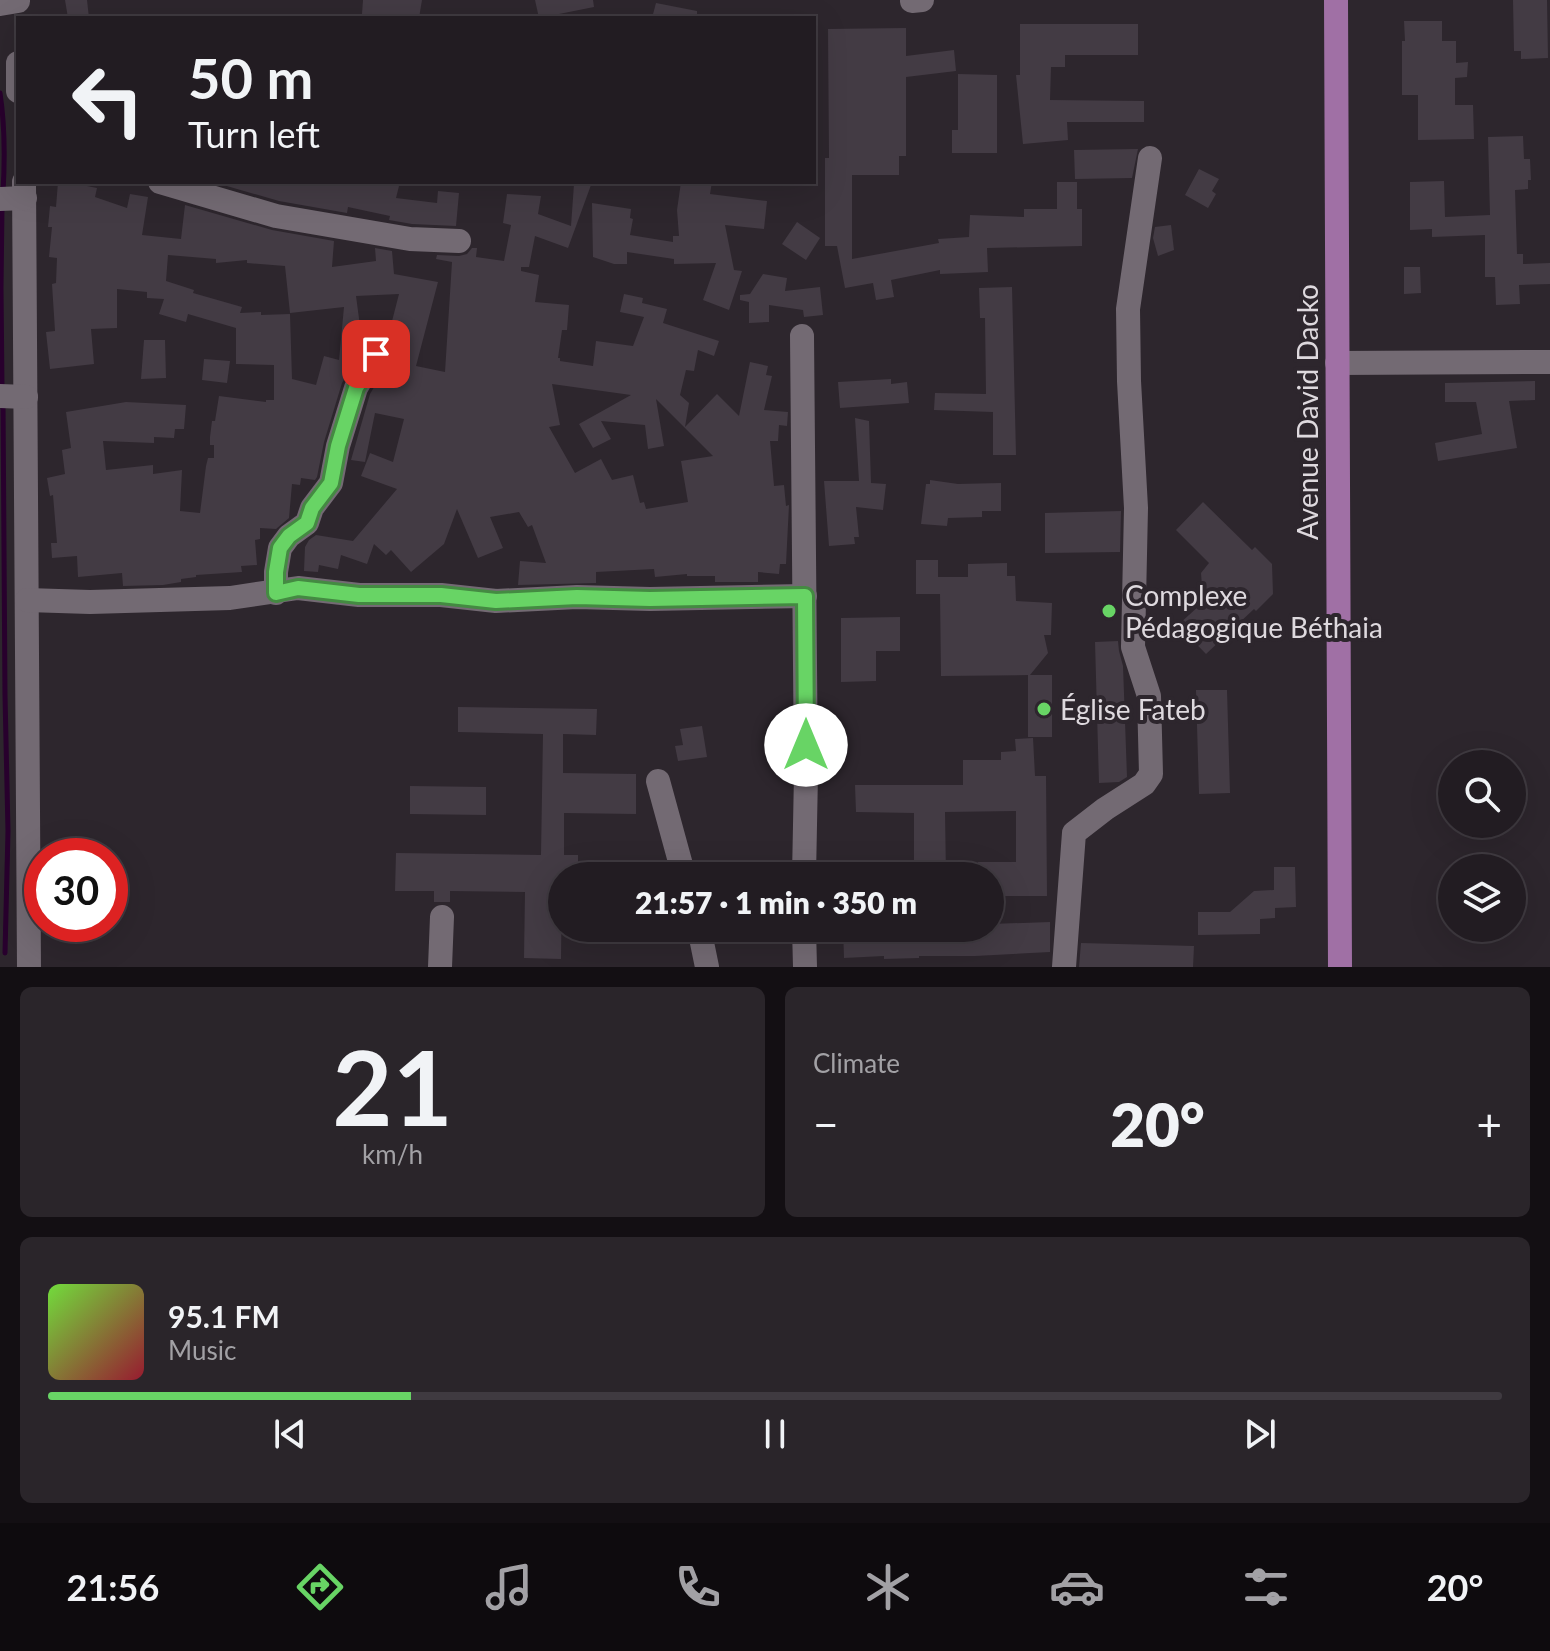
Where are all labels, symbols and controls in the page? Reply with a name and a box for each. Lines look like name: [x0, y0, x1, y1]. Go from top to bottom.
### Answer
text: 50 m: [188, 44, 313, 111]
icon: left: [56, 48, 160, 152]
text: Turn left: [188, 112, 320, 156]
street label: Avenue David Dacko: [1290, 284, 1324, 540]
pin: [342, 320, 410, 388]
icon: arrive: [354, 332, 398, 376]
place label: Complexe Pédagogique Béthaia: [1125, 578, 1383, 644]
marker: Complexe Pédagogique Béthaia: [1100, 602, 1118, 620]
place label: Église Fateb: [1060, 692, 1206, 726]
marker: Église Fateb: [1035, 700, 1053, 718]
position arrow: [764, 703, 848, 787]
map controls: [1438, 750, 1526, 942]
button: search: [1438, 750, 1526, 838]
speed limit sign: 30: [24, 838, 128, 942]
button: layers: [1438, 854, 1526, 942]
text: 21:57 · 1 min · 350 m: [635, 884, 917, 920]
text: 21: [332, 1023, 453, 1148]
text: Climate: [813, 1047, 900, 1079]
text: 20°: [1110, 1088, 1205, 1160]
text: −: [813, 1098, 839, 1150]
text: +: [1476, 1098, 1502, 1150]
text: km/h: [362, 1138, 423, 1170]
text: 95.1 FM: [168, 1298, 280, 1334]
text: Music: [168, 1334, 236, 1366]
icon: previous: [268, 1412, 312, 1456]
icon: pause: [753, 1412, 797, 1456]
icon: next: [1238, 1412, 1282, 1456]
icon: directions: [292, 1559, 348, 1615]
icon: music: [481, 1559, 537, 1615]
icon: phone: [670, 1559, 726, 1615]
icon: climate: [860, 1559, 916, 1615]
icon: car: [1049, 1559, 1105, 1615]
icon: filters: [1238, 1559, 1294, 1615]
text: 21:56: [67, 1565, 159, 1609]
text: 20°: [1427, 1565, 1483, 1609]

